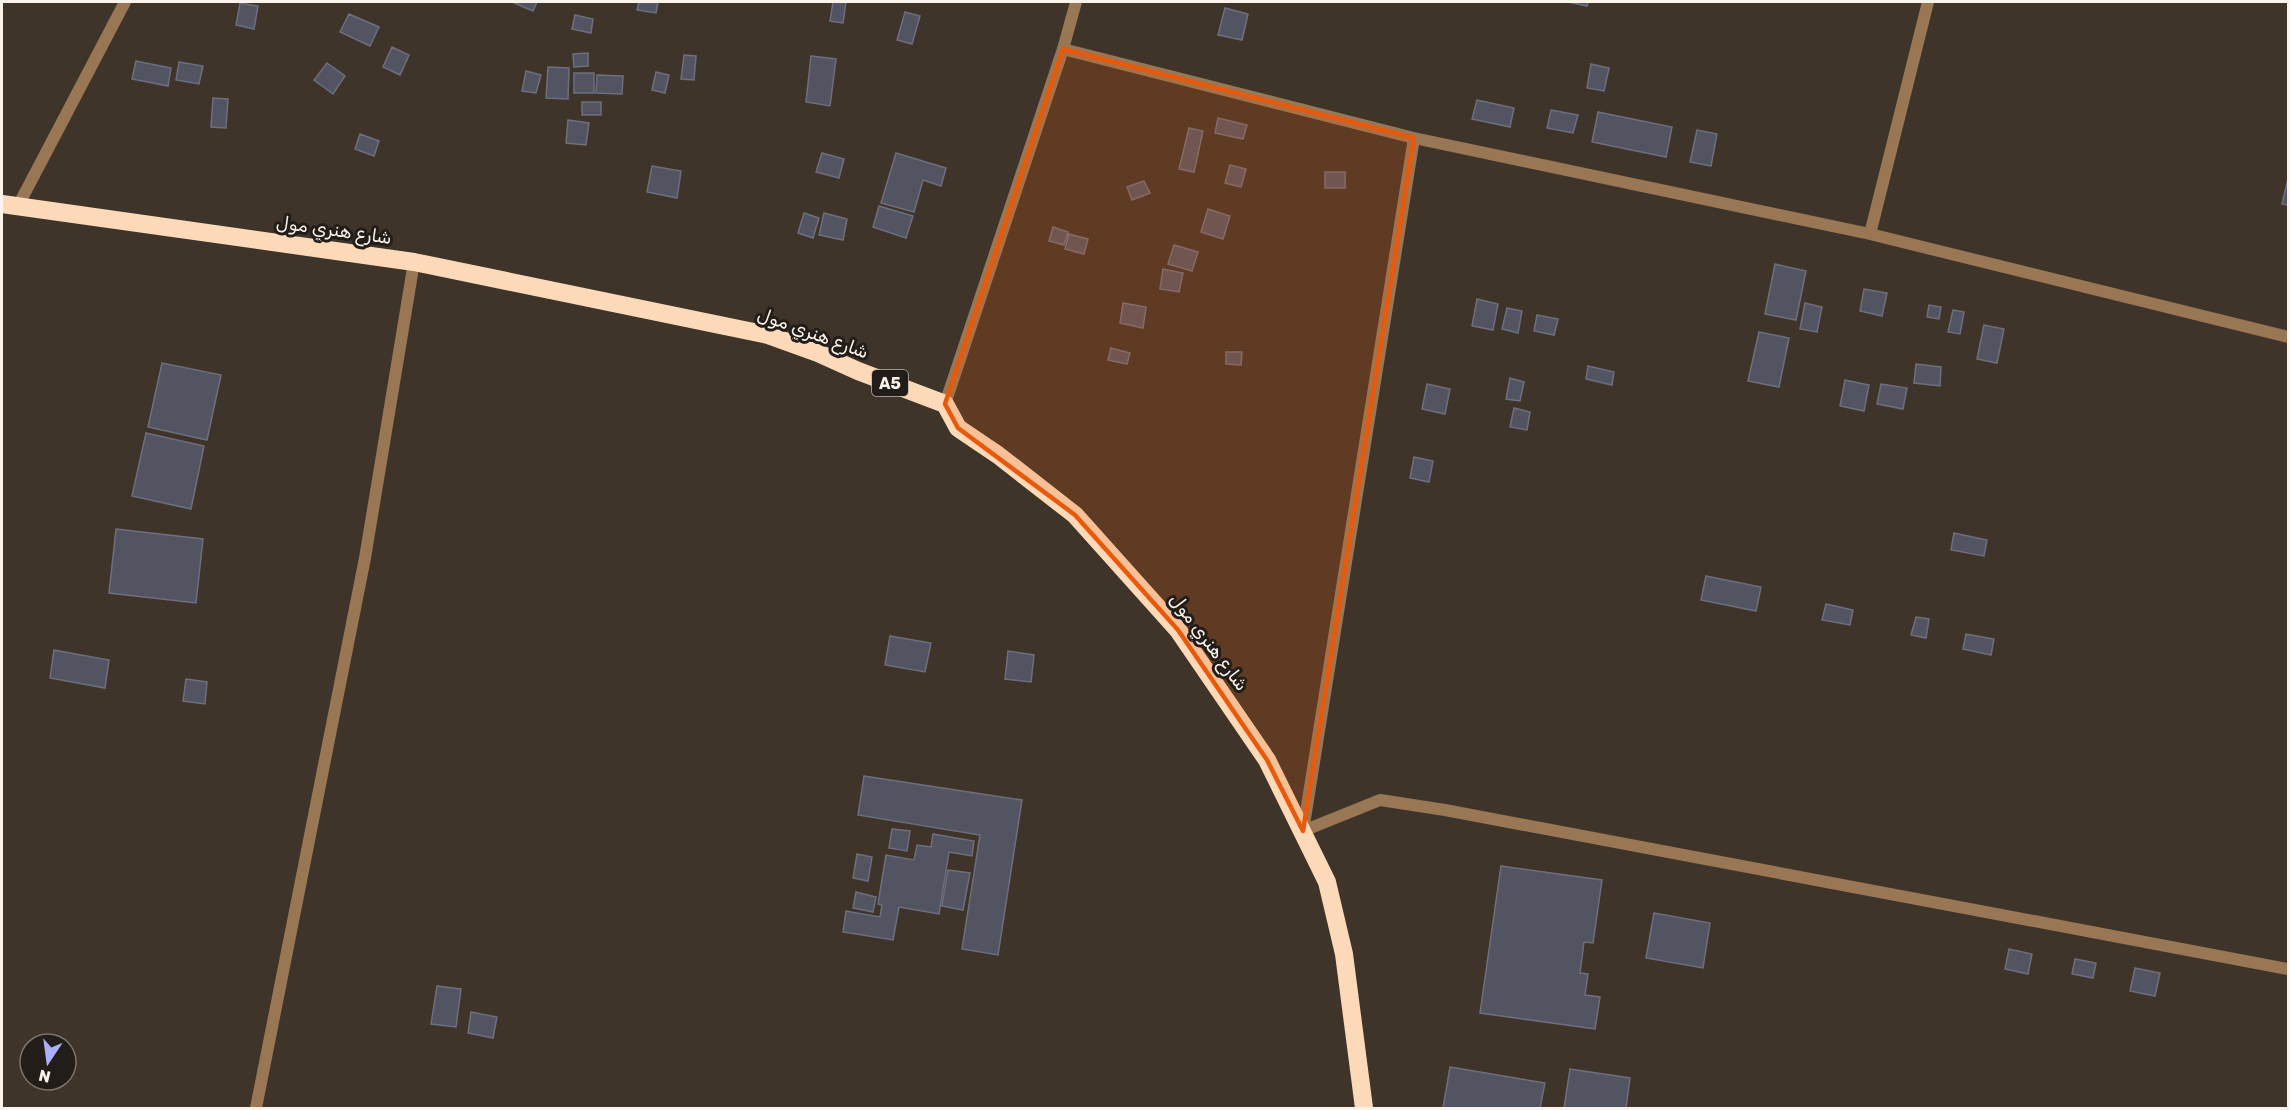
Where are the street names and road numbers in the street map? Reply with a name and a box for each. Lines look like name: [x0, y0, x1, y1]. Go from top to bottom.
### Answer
street label: شارع هنري مول: [275, 211, 393, 250]
street label: شارع هنري مول: [754, 303, 871, 364]
road number: A5: [872, 370, 908, 396]
street label: شارع هنري مول: [1164, 589, 1253, 696]

